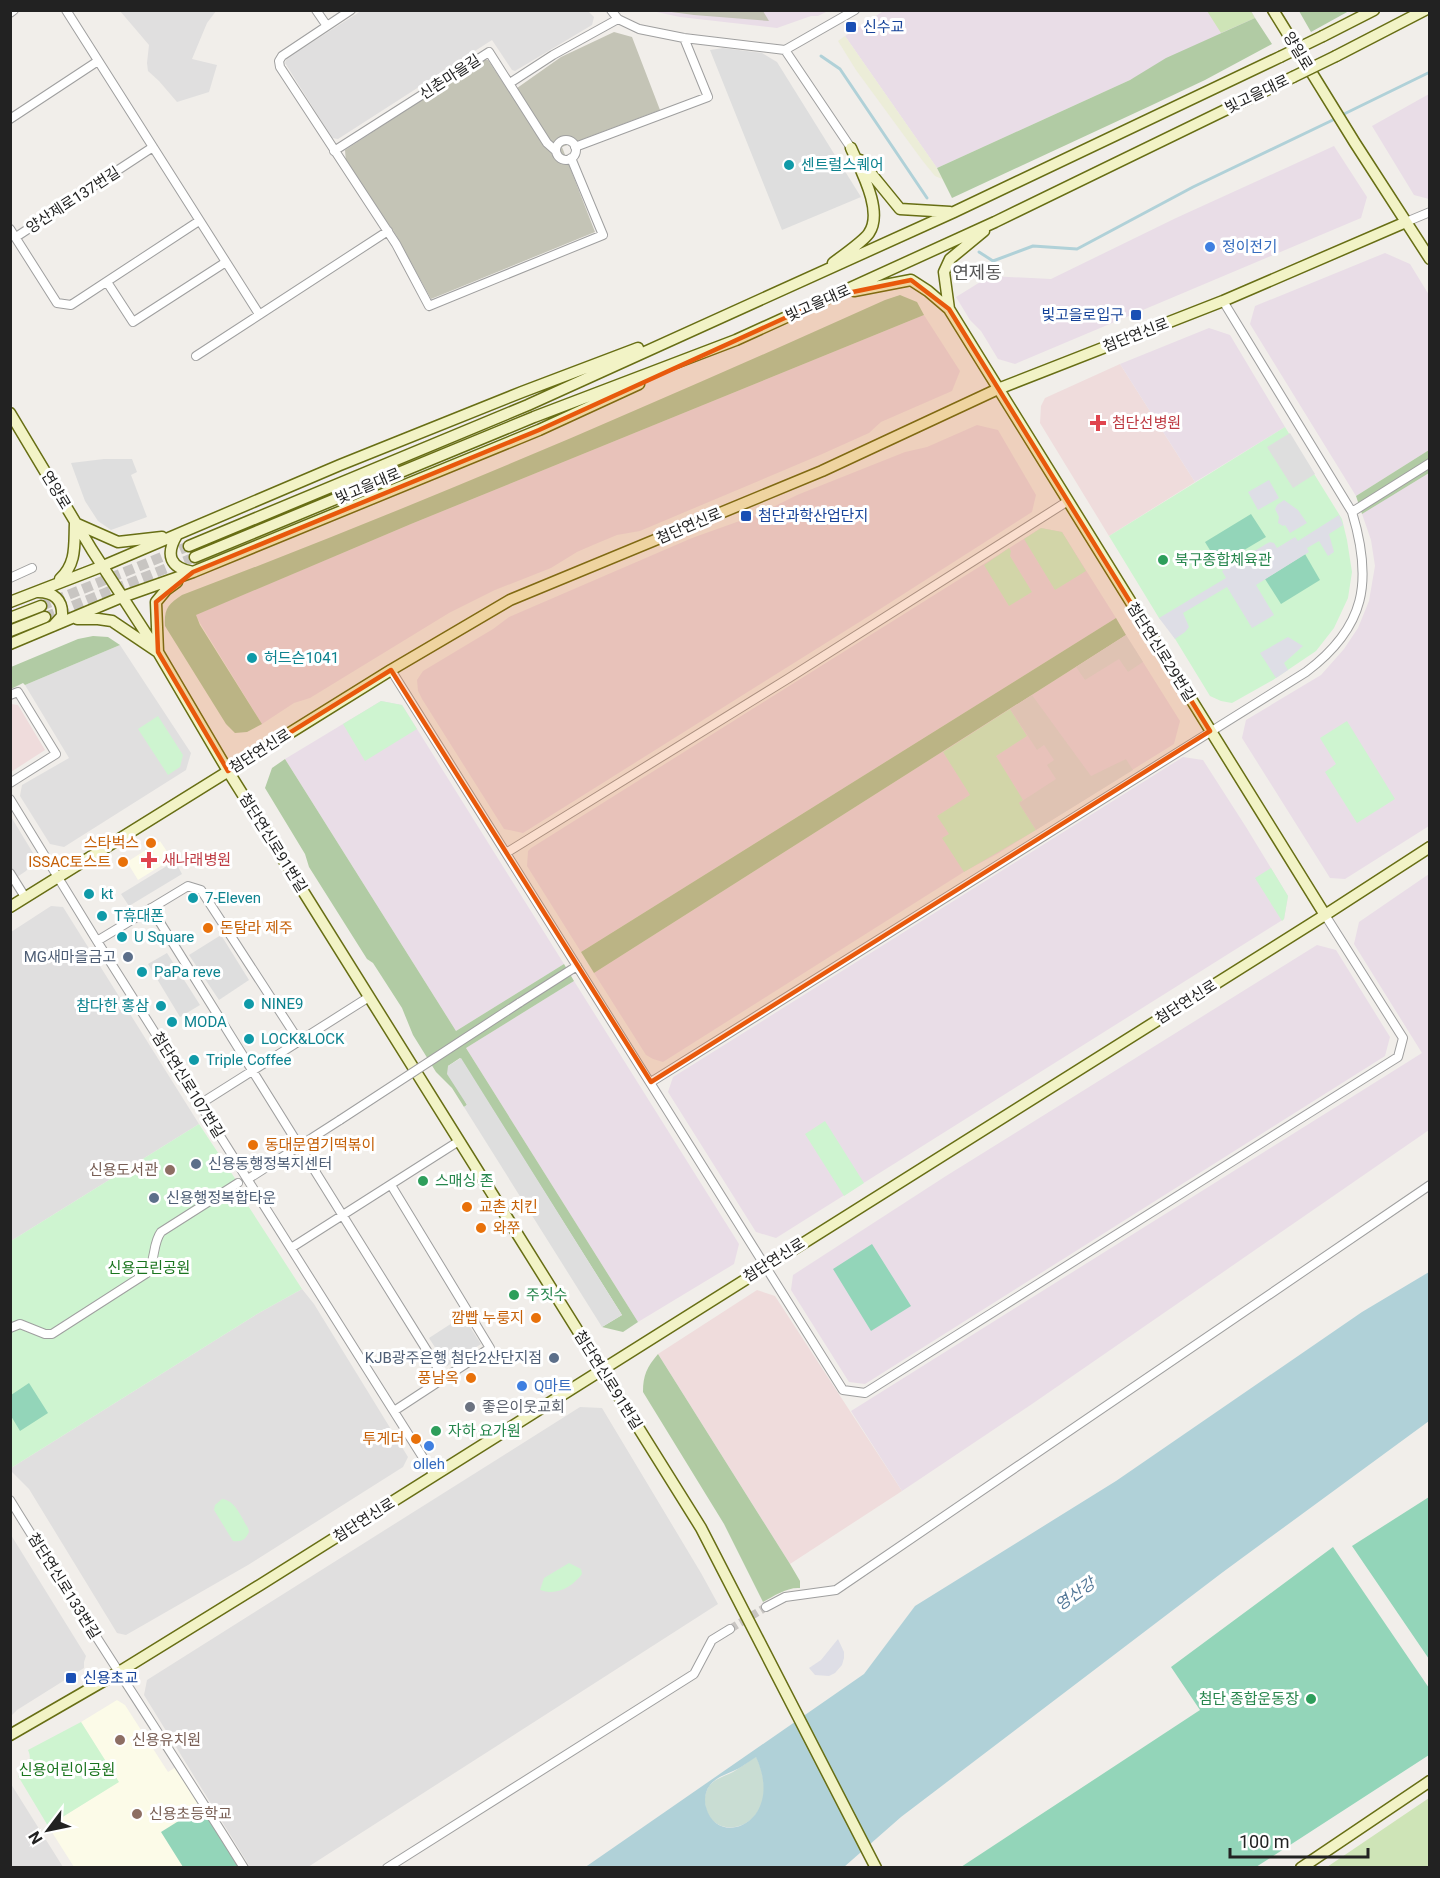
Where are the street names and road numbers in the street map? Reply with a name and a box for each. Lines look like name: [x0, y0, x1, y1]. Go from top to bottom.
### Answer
street label: 양일로: [1280, 29, 1316, 73]
street label: 신촌마을길: [416, 51, 484, 103]
street label: 빛고을대로: [1222, 71, 1292, 117]
street label: 양산제로137번길: [23, 163, 123, 237]
street label: 빛고을대로: [783, 281, 853, 325]
street label: 첨단연신로: [1101, 314, 1171, 356]
street label: 빛고을대로: [333, 464, 403, 508]
street label: 연양로: [38, 468, 74, 512]
street label: 첨단연신로: [654, 504, 724, 548]
street label: 첨단연신로29번길: [1123, 599, 1199, 705]
street label: 첨단연신로: [226, 725, 294, 777]
street label: 첨단연신로91번길: [235, 790, 311, 896]
street label: 첨단연신로: [1152, 976, 1220, 1028]
street label: 첨단연신로107번길: [148, 1029, 228, 1141]
street label: 첨단연신로: [740, 1234, 808, 1286]
street label: 첨단연신로91번길: [570, 1327, 646, 1433]
street label: 첨단연신로: [330, 1494, 398, 1546]
street label: 첨단연신로133번길: [24, 1530, 104, 1642]

